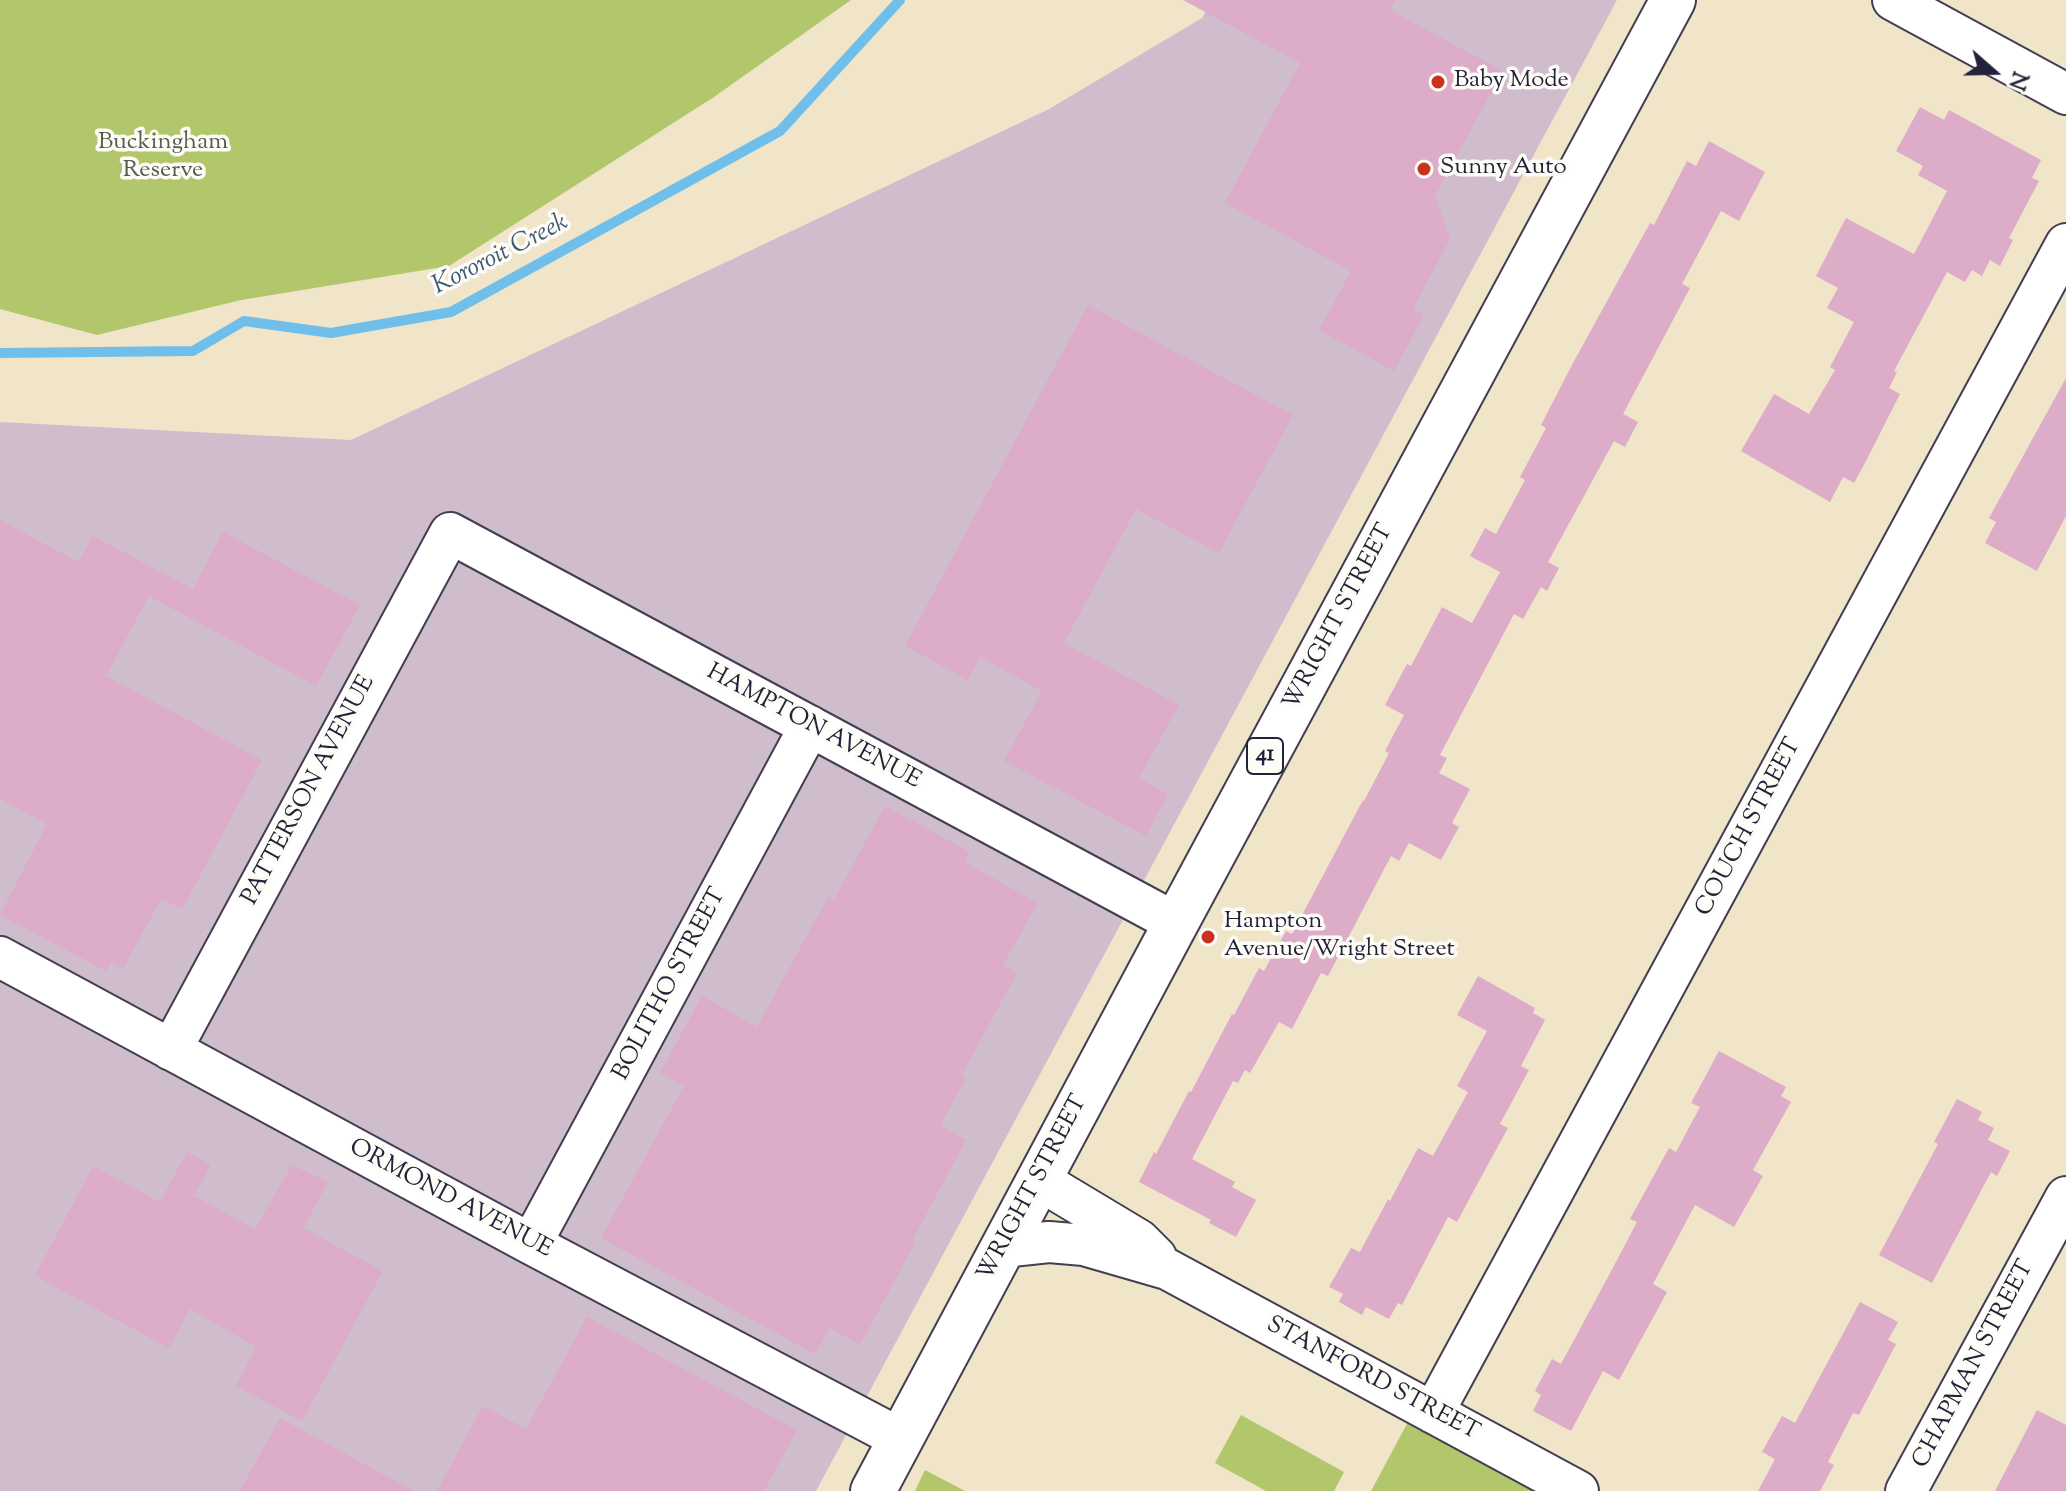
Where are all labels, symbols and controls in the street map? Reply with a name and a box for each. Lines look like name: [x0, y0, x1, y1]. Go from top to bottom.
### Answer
north arrow: [1954, 32, 2034, 112]
text: N: [1999, 66, 2035, 94]
place label: Baby Mode: [1454, 68, 1569, 96]
marker: Baby Mode: [1429, 73, 1447, 91]
park label: Buckingham Reserve: [98, 130, 228, 186]
place label: Sunny Auto: [1440, 155, 1567, 183]
marker: Sunny Auto: [1415, 160, 1433, 178]
water label: Kororoit Creek: [428, 208, 574, 304]
street label: WRIGHT STREET: [1279, 520, 1401, 716]
street label: HAMPTON AVENUE: [701, 659, 925, 797]
street label: PATTERSON AVENUE: [237, 671, 383, 911]
street label: COUCH STREET: [1691, 734, 1809, 922]
road number: 41: [1247, 738, 1283, 774]
street label: BOLITHO STREET: [608, 884, 734, 1086]
place label: Hampton Avenue/Wright Street: [1224, 909, 1455, 965]
marker: Hampton Avenue/Wright Street: [1199, 928, 1217, 946]
street label: WRIGHT STREET: [973, 1091, 1095, 1287]
street label: ORMOND AVENUE: [343, 1134, 557, 1266]
street label: CHAPMAN STREET: [1908, 1256, 2042, 1474]
street label: STANFORD STREET: [1261, 1312, 1483, 1448]

